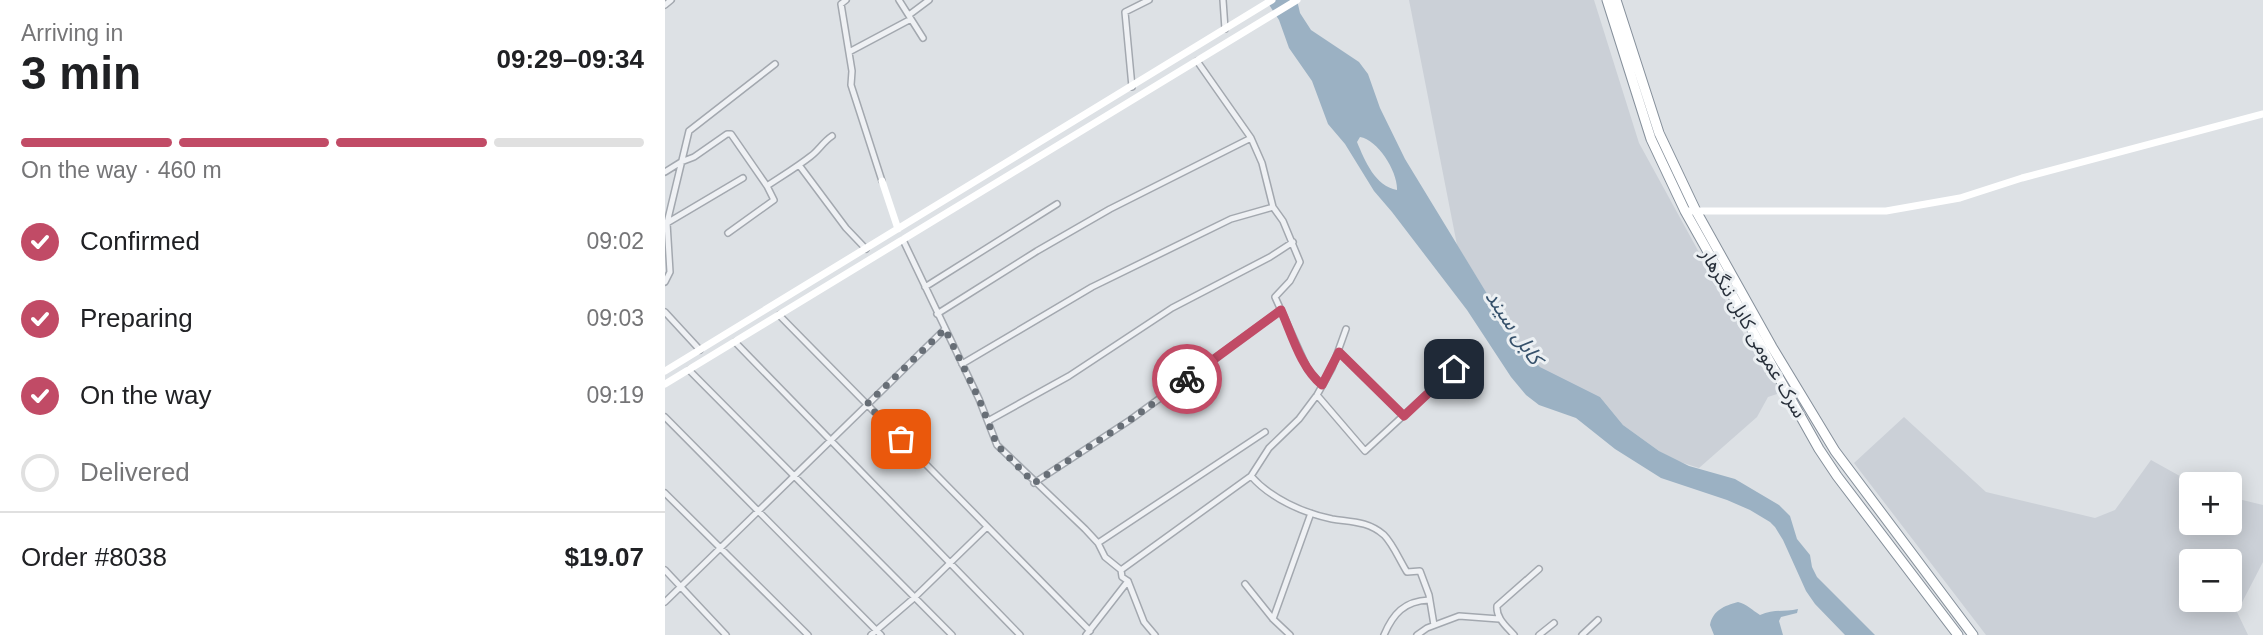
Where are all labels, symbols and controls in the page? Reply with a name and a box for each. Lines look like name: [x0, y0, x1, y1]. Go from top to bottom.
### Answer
text: Arriving in: [21, 20, 123, 46]
text: 09:29–09:34: [497, 44, 644, 74]
text: 3 min: [21, 47, 141, 99]
text: On the way · 460 m: [21, 157, 222, 183]
icon: check: [21, 223, 59, 261]
text: Confirmed: [80, 226, 200, 256]
text: 09:02: [586, 228, 644, 254]
street label: سرک عمومی کابل ننگرهار: [1695, 244, 1811, 422]
water label: کابل سيند: [1480, 285, 1550, 372]
icon: check: [21, 300, 59, 338]
text: Preparing: [80, 303, 193, 333]
text: 09:03: [586, 305, 644, 331]
pin: [1424, 339, 1484, 399]
courier: [1152, 344, 1222, 414]
icon: home: [1435, 350, 1473, 388]
icon: bike: [1168, 360, 1206, 398]
icon: check: [21, 377, 59, 415]
text: On the way: [80, 380, 212, 410]
text: 09:19: [586, 382, 644, 408]
pin: [871, 409, 931, 469]
icon: bag: [882, 420, 920, 458]
text: Delivered: [80, 457, 190, 487]
map controls: [2179, 472, 2242, 612]
button: +: [2179, 472, 2242, 535]
text: Order #8038: [21, 542, 167, 572]
text: $19.07: [564, 542, 644, 572]
button: −: [2179, 549, 2242, 612]

